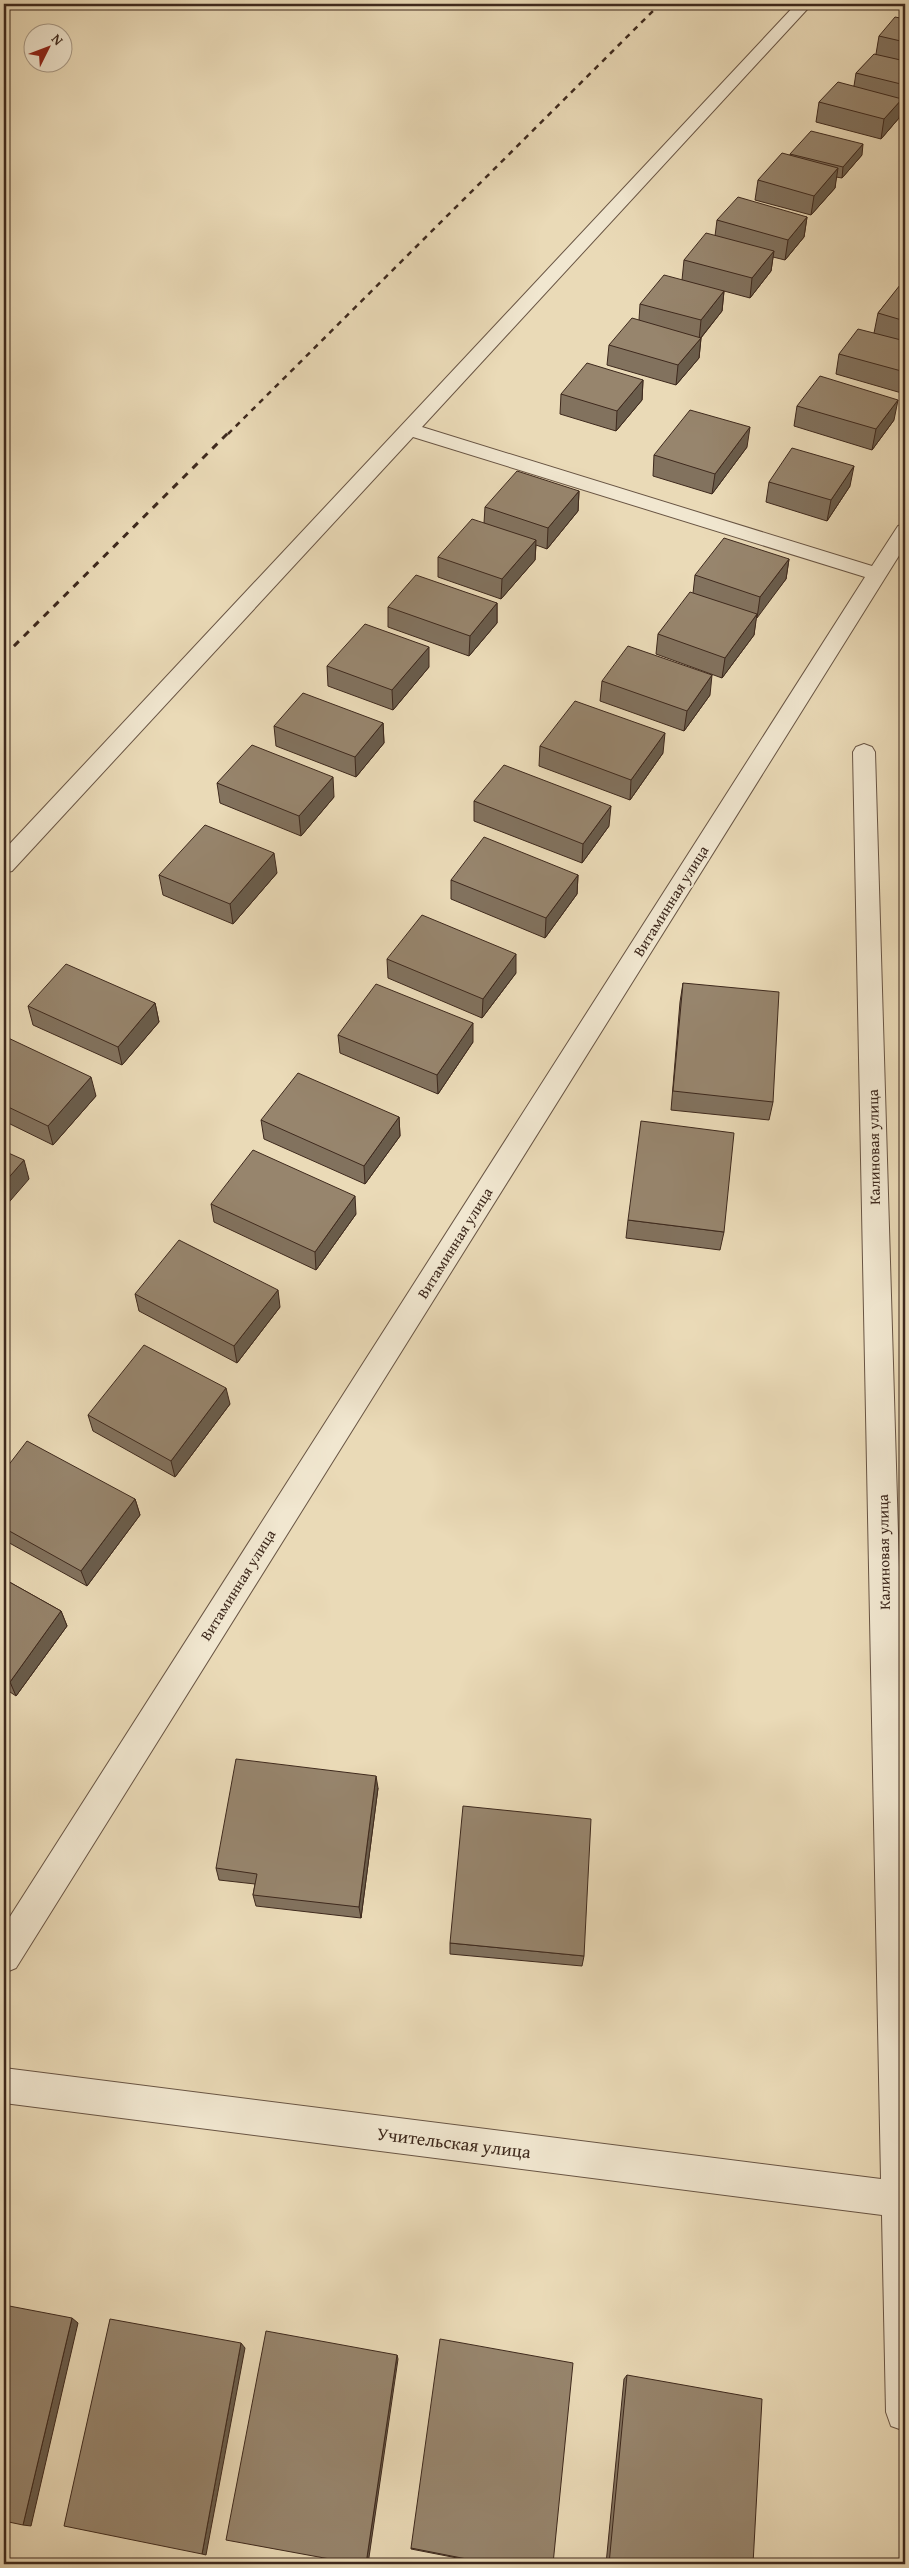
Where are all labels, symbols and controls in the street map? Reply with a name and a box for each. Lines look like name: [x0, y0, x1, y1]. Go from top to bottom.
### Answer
north arrow: [22, 22, 72, 72]
text: N: [47, 29, 69, 50]
street label: Витаминная улица: [628, 840, 714, 960]
street label: Калиновая улица: [862, 1088, 885, 1205]
street label: Витаминная улица: [412, 1182, 498, 1302]
street label: Калиновая улица: [872, 1493, 895, 1610]
street label: Витаминная улица: [195, 1524, 281, 1644]
street label: Учительская улица: [376, 2120, 533, 2165]

